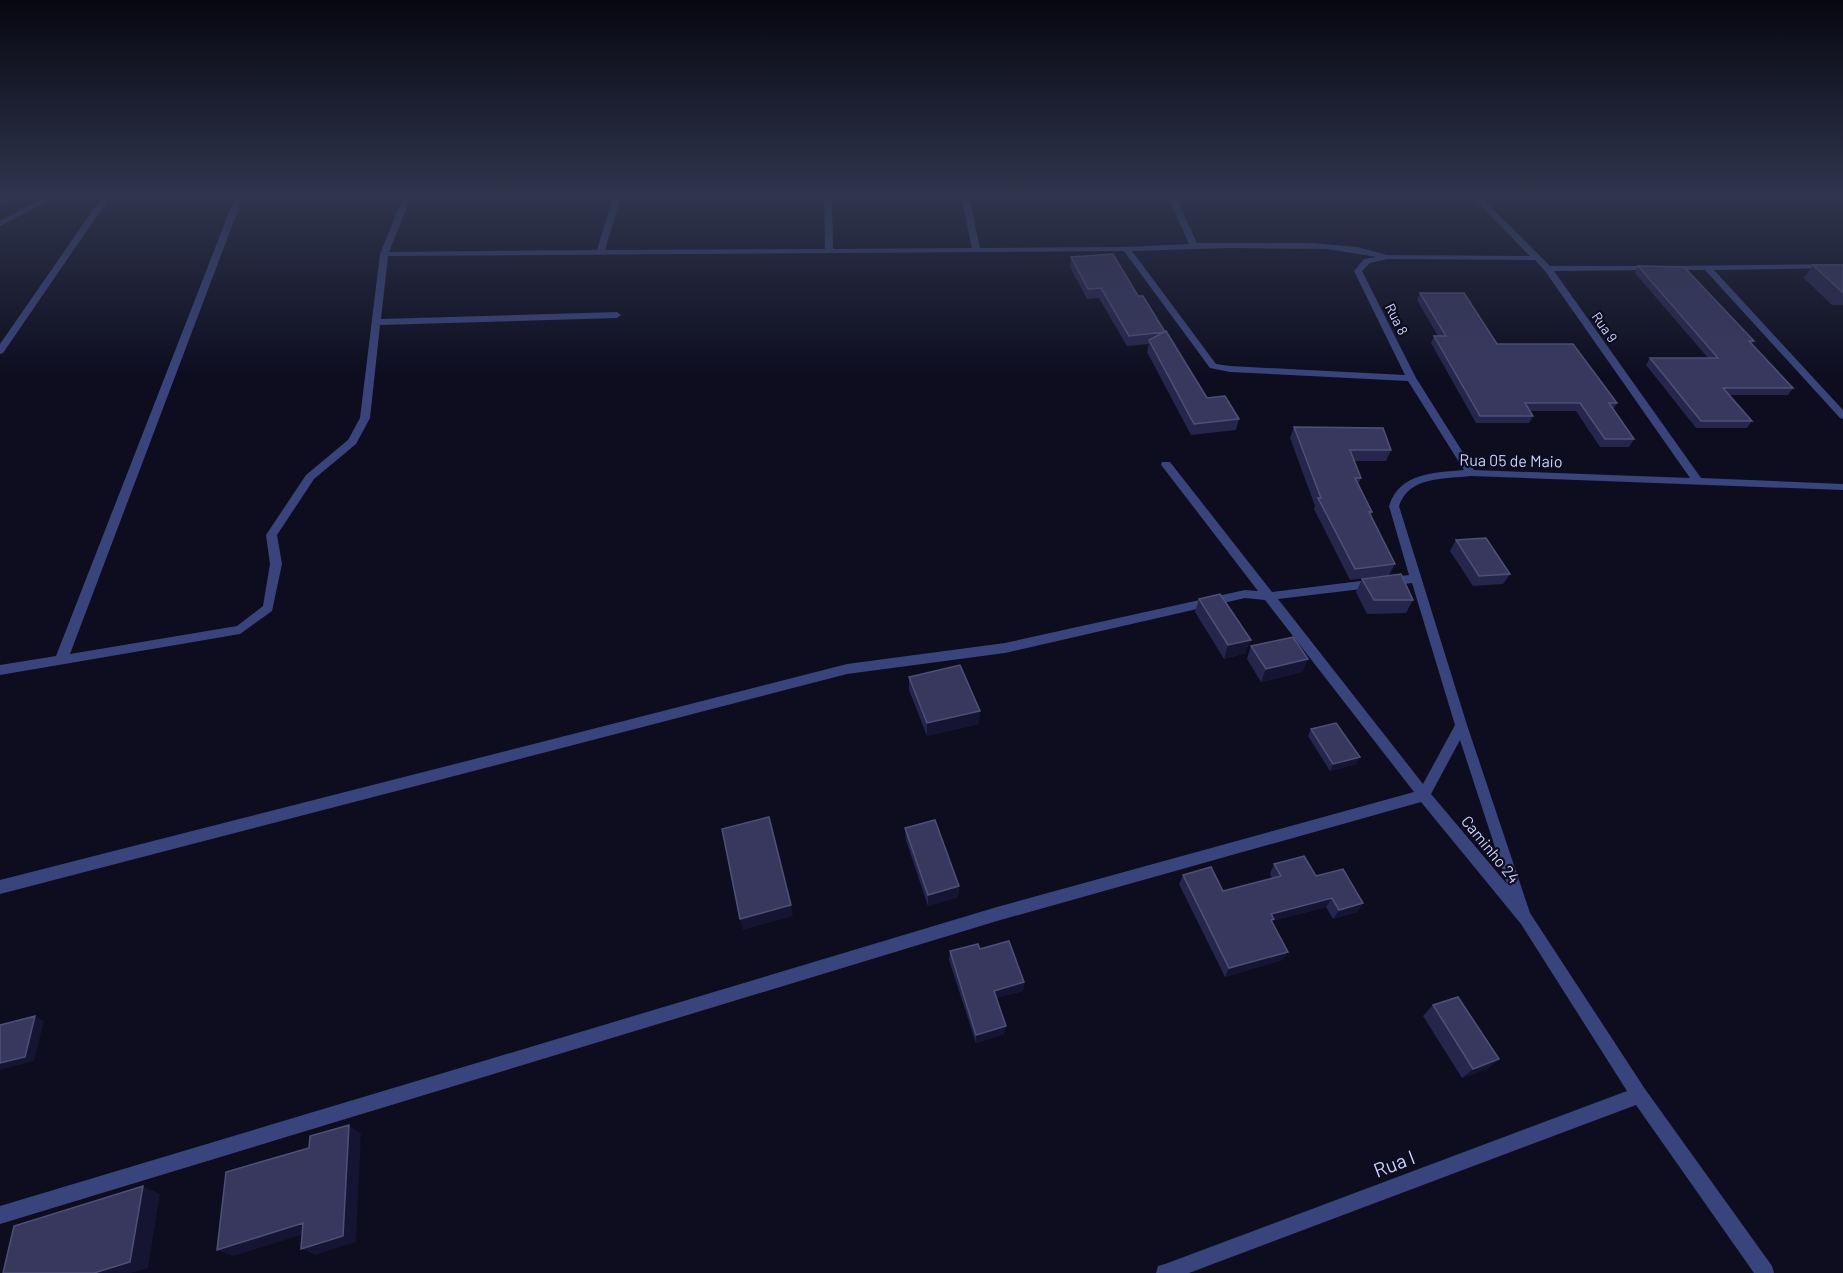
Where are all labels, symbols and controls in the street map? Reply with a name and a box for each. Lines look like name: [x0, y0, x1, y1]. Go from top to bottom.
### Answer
street label: Rua 8: [1382, 300, 1412, 338]
street label: Rua 9: [1588, 308, 1622, 346]
street label: Rua 05 de Maio: [1459, 450, 1563, 470]
street label: Caminho 24: [1458, 811, 1524, 887]
street label: Rua I: [1370, 1144, 1418, 1182]

